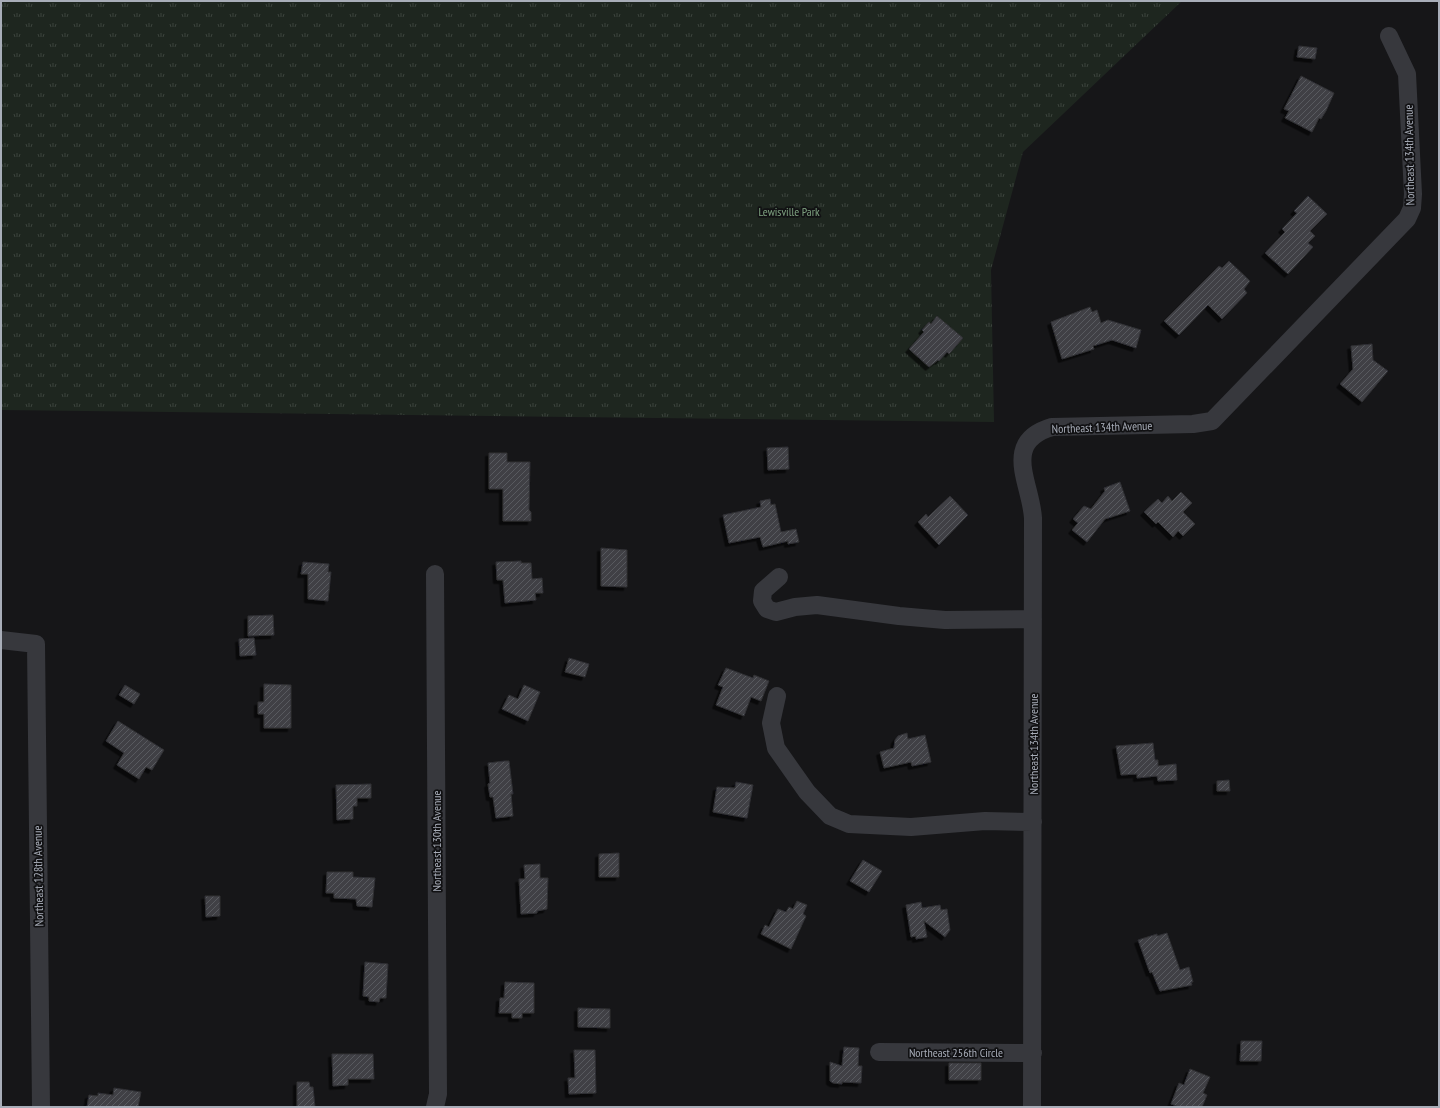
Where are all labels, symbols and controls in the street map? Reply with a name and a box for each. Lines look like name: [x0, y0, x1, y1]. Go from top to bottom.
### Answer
street label: Northeast 134th Avenue: [1401, 104, 1417, 206]
park label: Lewisville Park: [758, 204, 820, 219]
street label: Northeast 134th Avenue: [1051, 418, 1153, 436]
street label: Northeast 134th Avenue: [1026, 694, 1041, 794]
street label: Northeast 130th Avenue: [429, 791, 444, 891]
street label: Northeast 128th Avenue: [30, 825, 46, 927]
street label: Northeast 256th Circle: [909, 1045, 1003, 1060]

